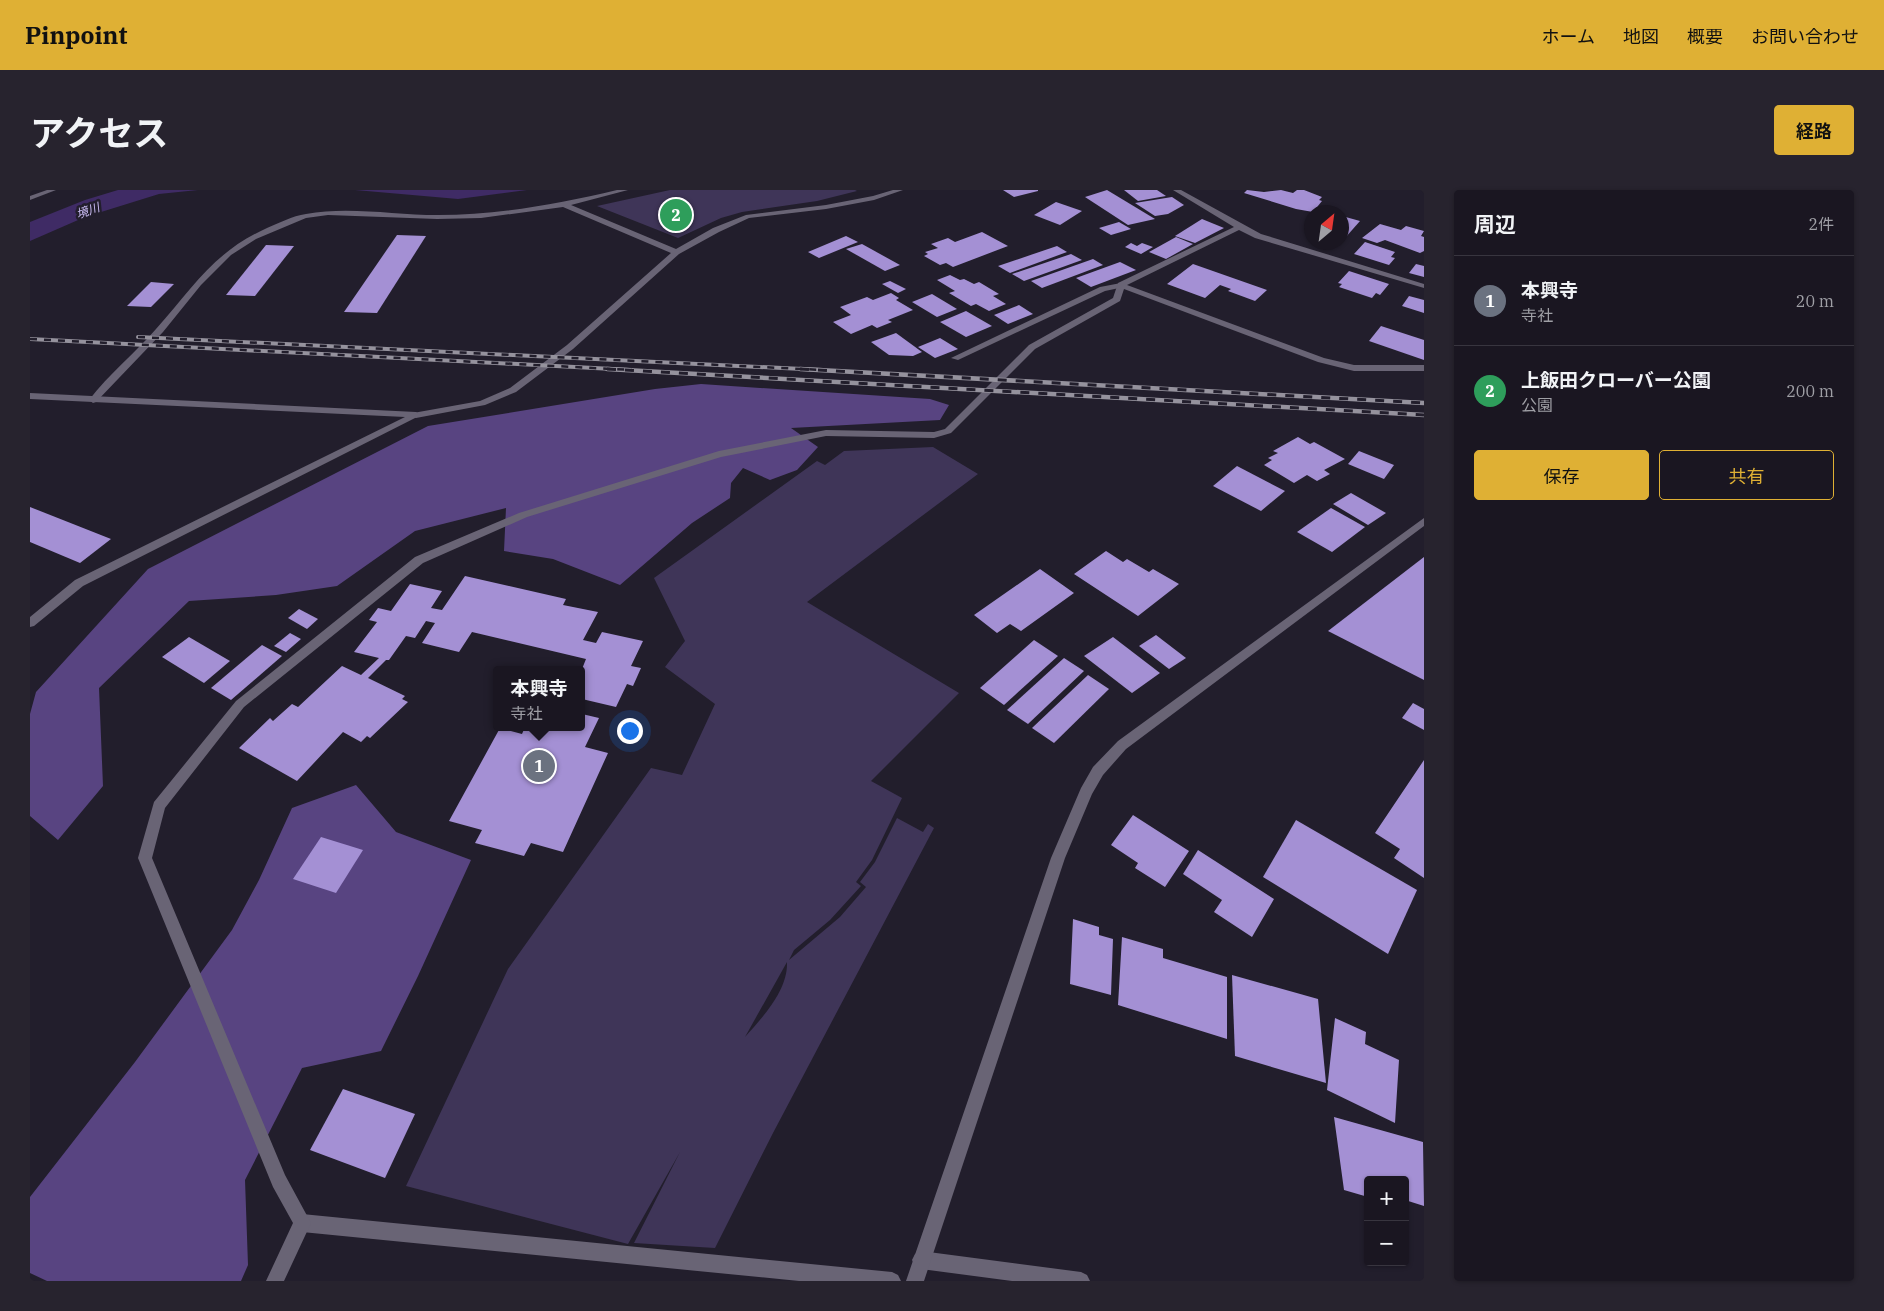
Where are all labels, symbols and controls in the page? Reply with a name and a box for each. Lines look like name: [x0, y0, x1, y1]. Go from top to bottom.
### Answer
text: Pinpoint: [25, 19, 127, 51]
text: ホーム: [1542, 25, 1595, 48]
text: 地図: [1623, 25, 1659, 48]
text: 概要: [1687, 25, 1723, 48]
text: お問い合わせ: [1751, 25, 1859, 48]
button: 経路: [1774, 105, 1854, 155]
text: アクセス: [30, 110, 168, 156]
pin: 2: [660, 196, 692, 234]
water label: 境川: [74, 199, 104, 222]
north arrow: [1304, 205, 1349, 250]
text: 周辺: [1474, 210, 1516, 238]
text: 2件: [1808, 214, 1834, 234]
text: 本興寺: [1521, 278, 1578, 302]
text: 1: [1485, 291, 1495, 311]
text: 20 m: [1796, 291, 1834, 311]
text: 寺社: [1521, 305, 1553, 325]
text: 上飯田クローバー公園: [1521, 368, 1711, 392]
text: 2: [1485, 381, 1495, 401]
text: 200 m: [1786, 381, 1834, 401]
text: 公園: [1521, 395, 1553, 415]
button: 保存: [1474, 450, 1649, 500]
button: 共有: [1659, 450, 1834, 500]
popup: [493, 666, 585, 731]
text: 本興寺: [510, 676, 568, 700]
text: 寺社: [510, 703, 543, 723]
your location: [617, 718, 643, 744]
pin: 1: [523, 747, 555, 785]
map controls: [1364, 1176, 1409, 1266]
button: +: [1364, 1176, 1409, 1221]
button: −: [1364, 1221, 1409, 1266]

